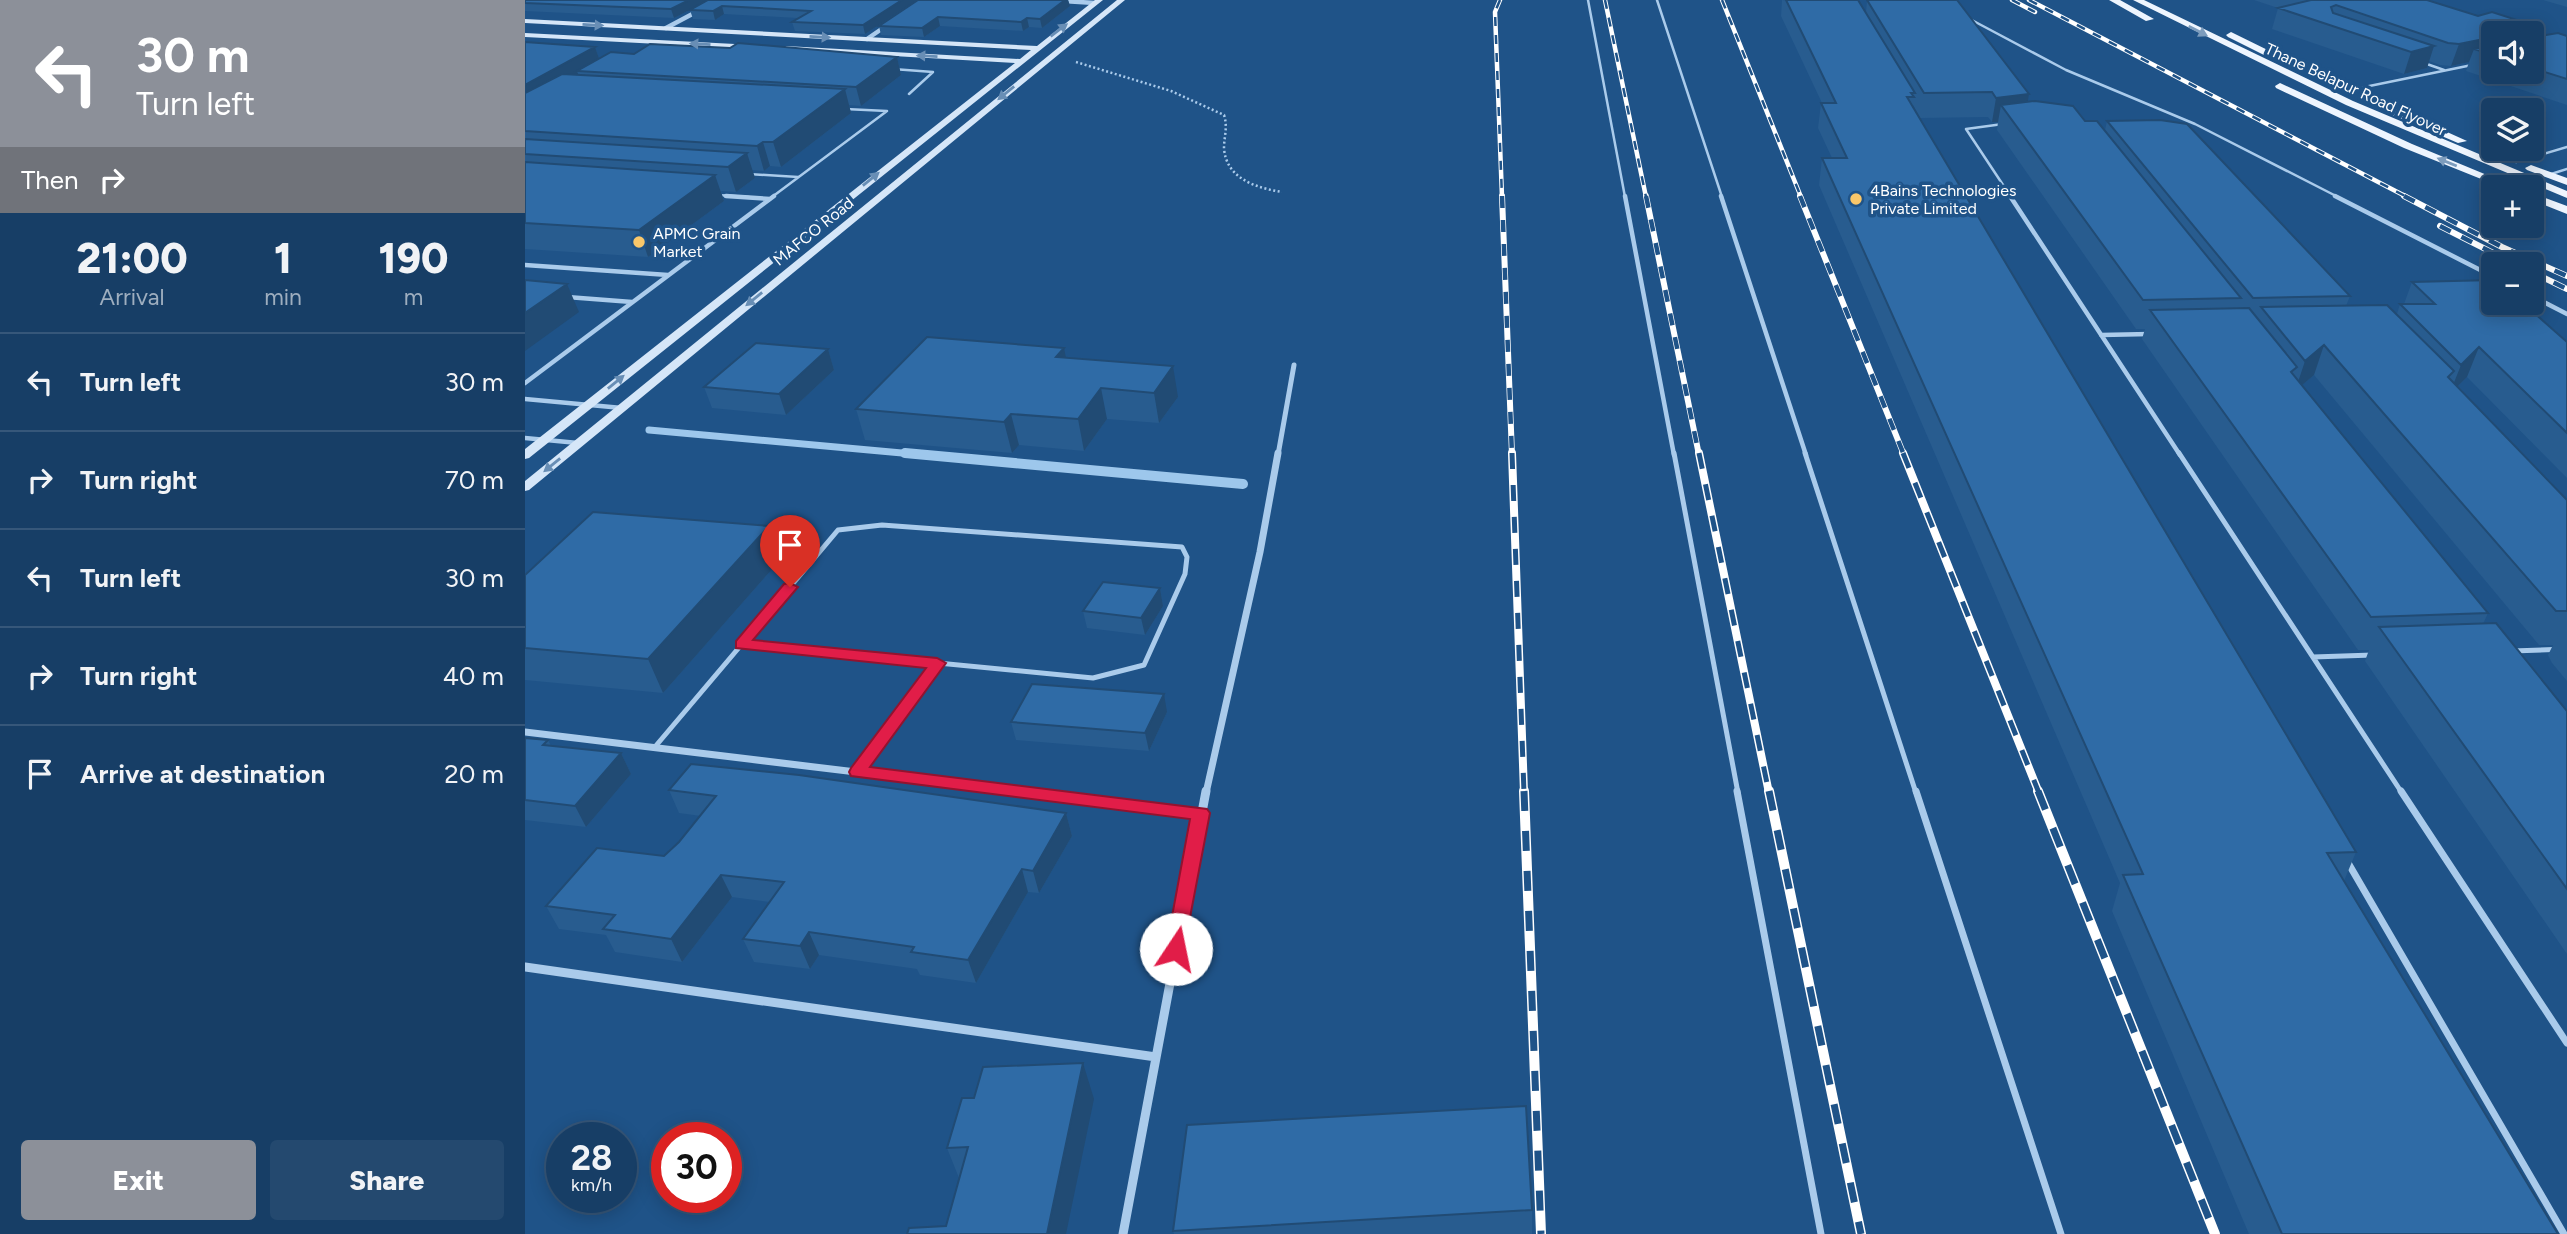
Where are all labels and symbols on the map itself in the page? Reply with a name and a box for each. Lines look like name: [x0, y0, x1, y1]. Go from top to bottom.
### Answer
one-way arrow: [582, 19, 604, 30]
one-way arrow: [1050, 23, 1068, 37]
one-way arrow: [2188, 26, 2208, 37]
one-way arrow: [810, 31, 832, 42]
one-way arrow: [689, 38, 711, 49]
street label: Thane Belapur Road Flyover: [2262, 39, 2450, 140]
one-way arrow: [916, 50, 938, 61]
one-way arrow: [997, 85, 1015, 100]
one-way arrow: [2436, 156, 2457, 167]
one-way arrow: [861, 172, 879, 187]
place label: 4Bains Technologies Private Limited: [1870, 181, 2016, 218]
marker: 4Bains Technologies Private Limited: [1848, 191, 1864, 207]
street label: MAFCO Road: [769, 193, 857, 270]
place label: APMC Grain Market: [653, 224, 741, 261]
marker: APMC Grain Market: [631, 234, 647, 250]
one-way arrow: [746, 291, 763, 306]
one-way arrow: [607, 376, 625, 390]
one-way arrow: [543, 458, 561, 473]
pin: [760, 515, 820, 587]
position arrow: [1139, 912, 1213, 986]
speed limit sign: 30: [651, 1122, 742, 1213]

